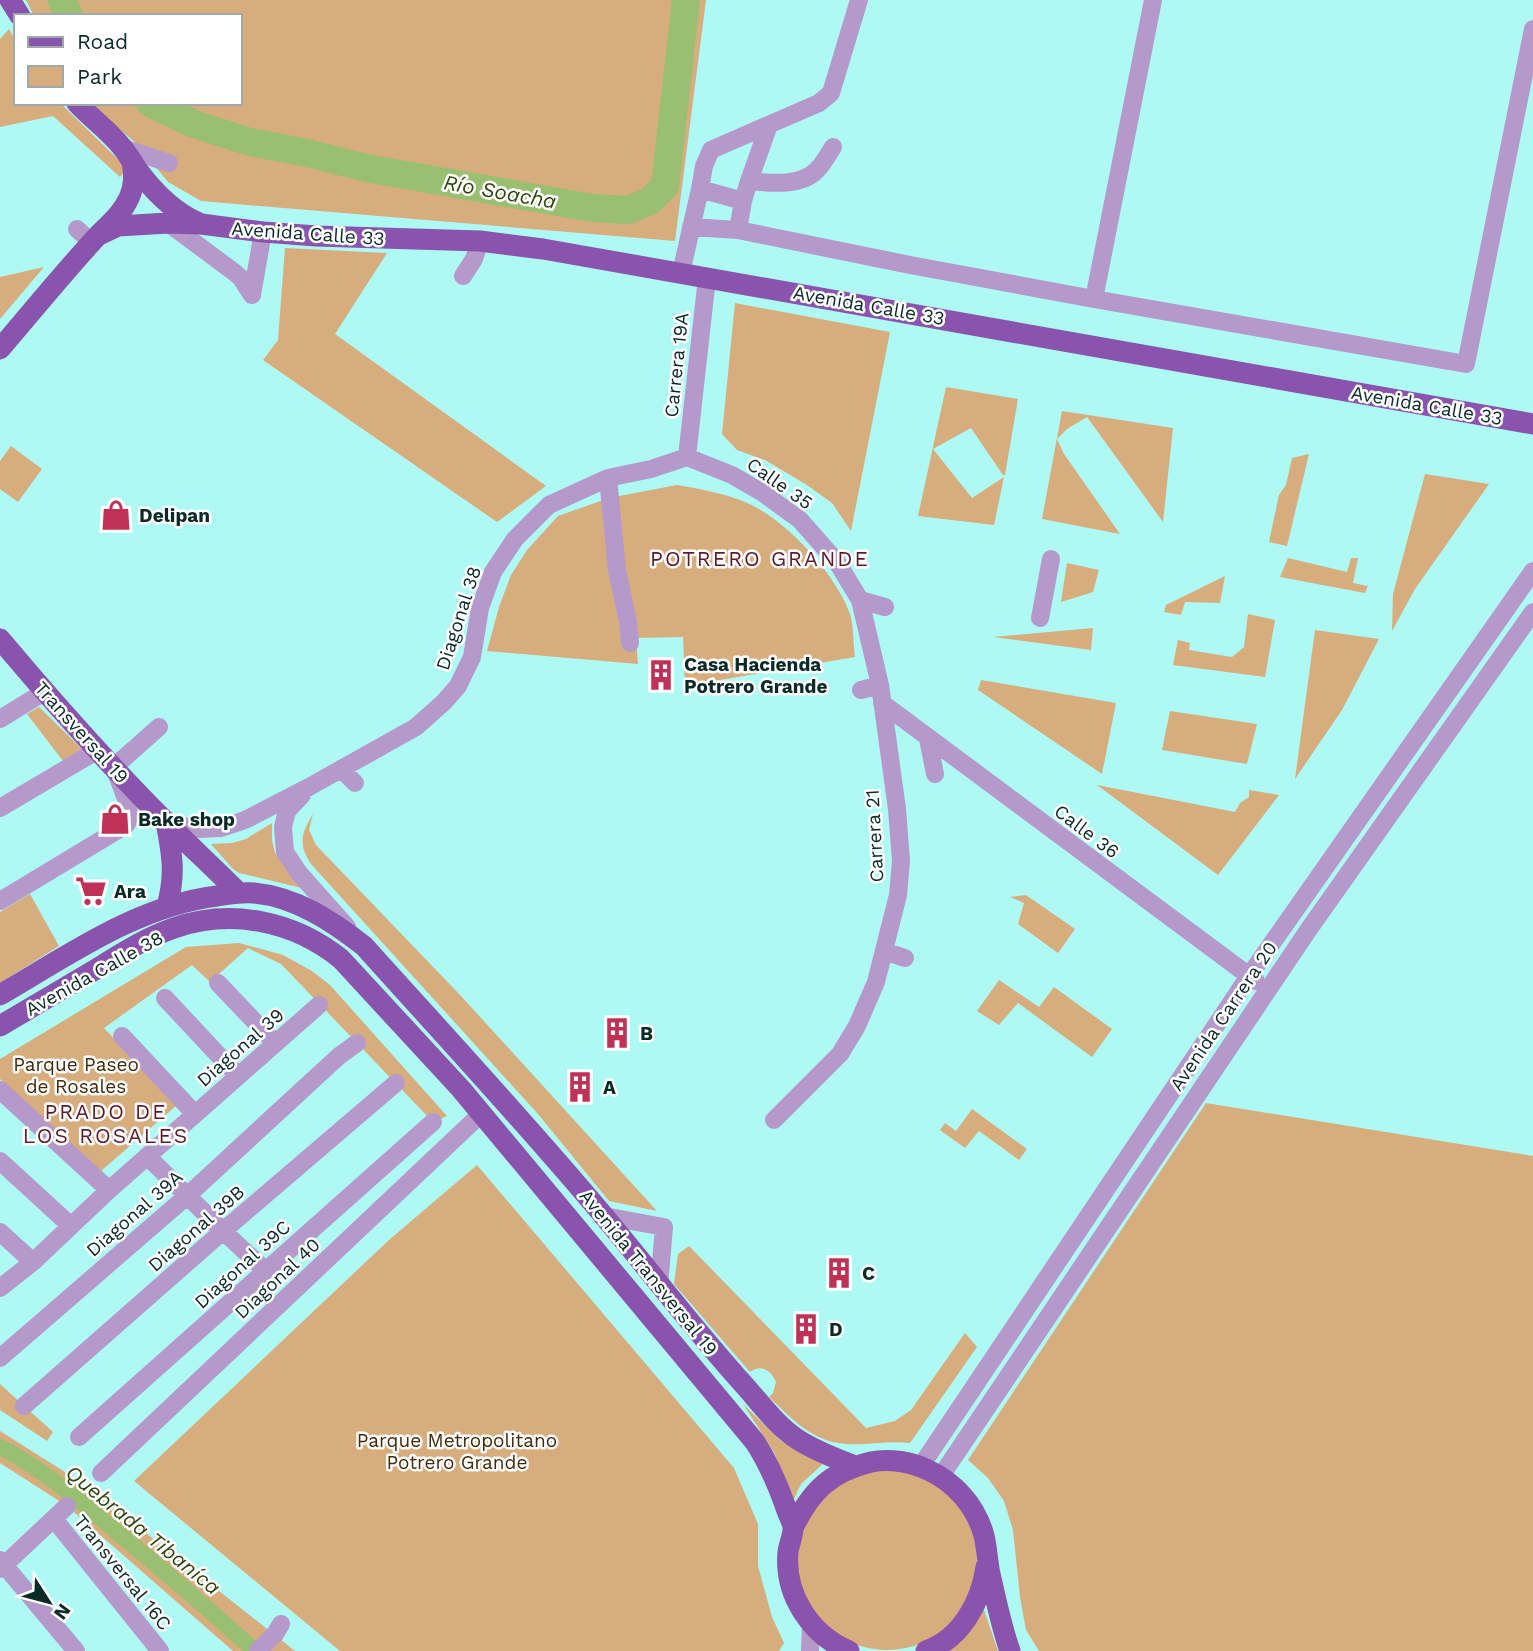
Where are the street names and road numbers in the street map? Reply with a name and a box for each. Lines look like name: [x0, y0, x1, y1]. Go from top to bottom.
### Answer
street label: Avenida Calle 33: [231, 217, 385, 250]
street label: Avenida Calle 33: [791, 281, 946, 330]
street label: Carrera 19A: [660, 311, 693, 419]
street label: Avenida Calle 33: [1349, 381, 1504, 430]
street label: Calle 35: [742, 452, 817, 514]
street label: Diagonal 38: [431, 563, 486, 673]
street label: Transversal 19: [30, 677, 133, 788]
street label: Carrera 21: [861, 789, 888, 883]
street label: Calle 36: [1050, 799, 1124, 863]
street label: Avenida Calle 38: [21, 926, 167, 1021]
street label: Avenida Carrera 20: [1165, 937, 1282, 1095]
street label: Diagonal 39: [192, 1003, 289, 1091]
street label: Diagonal 39A: [81, 1165, 188, 1261]
street label: Diagonal 39B: [143, 1180, 249, 1277]
street label: Avenida Transversal 19: [575, 1185, 723, 1360]
street label: Diagonal 39C: [190, 1215, 295, 1313]
street label: Diagonal 40: [230, 1233, 325, 1324]
street label: Transversal 16C: [69, 1510, 176, 1635]

